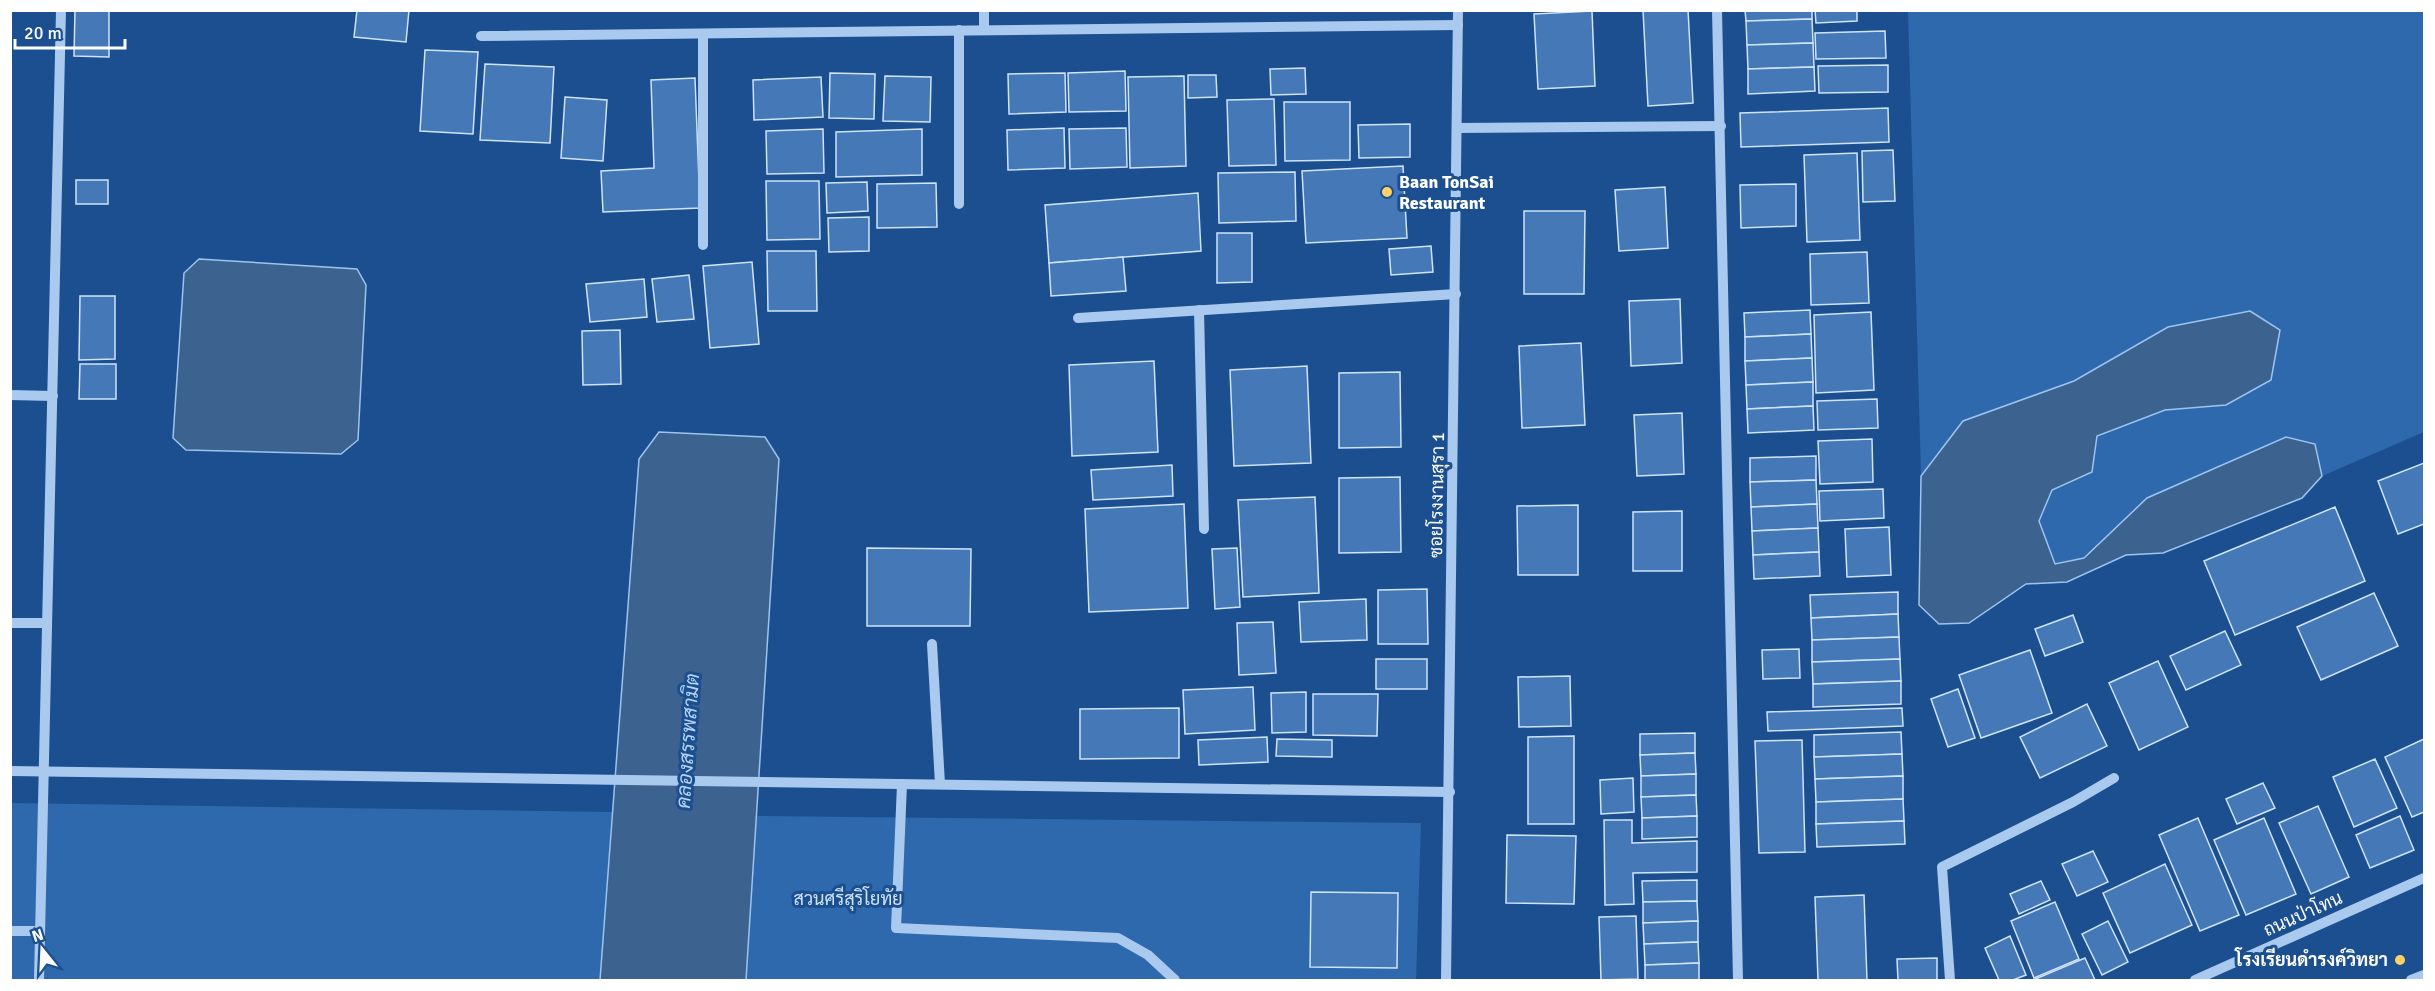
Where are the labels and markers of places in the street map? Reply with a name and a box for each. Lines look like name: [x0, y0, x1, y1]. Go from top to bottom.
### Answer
place label: Baan TonSai Restaurant: [1399, 171, 1494, 214]
marker: Baan TonSai Restaurant: [1380, 185, 1394, 199]
place label: โรงเรียนดำรงค์วิทยา: [2234, 947, 2388, 971]
marker: โรงเรียนดำรงค์วิทยา: [2393, 953, 2407, 967]

